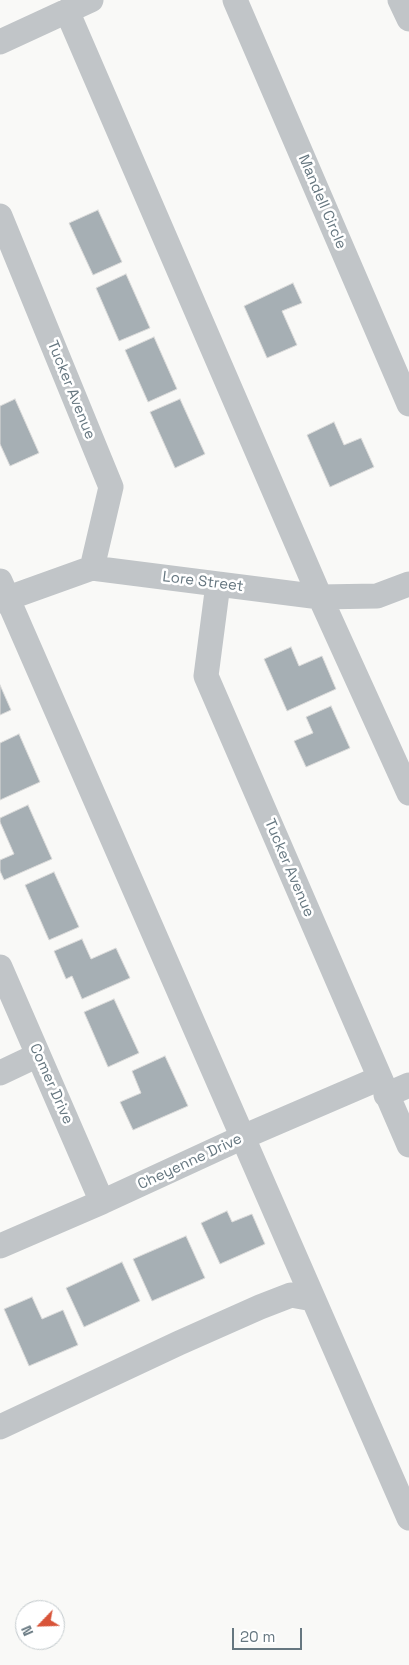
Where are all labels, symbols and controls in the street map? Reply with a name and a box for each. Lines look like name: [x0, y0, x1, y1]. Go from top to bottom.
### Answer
street label: Mandell Circle: [294, 152, 350, 252]
street label: Tucker Avenue: [43, 338, 99, 442]
street label: Lore Street: [162, 568, 244, 596]
street label: Tucker Avenue: [260, 816, 318, 920]
street label: Comer Drive: [25, 1041, 77, 1127]
street label: Cheyenne Drive: [135, 1130, 245, 1194]
north arrow: [15, 1600, 65, 1650]
scale bar: [234, 1618, 304, 1650]
text: N: [17, 1623, 37, 1639]
text: 20 m: [240, 1627, 275, 1646]

